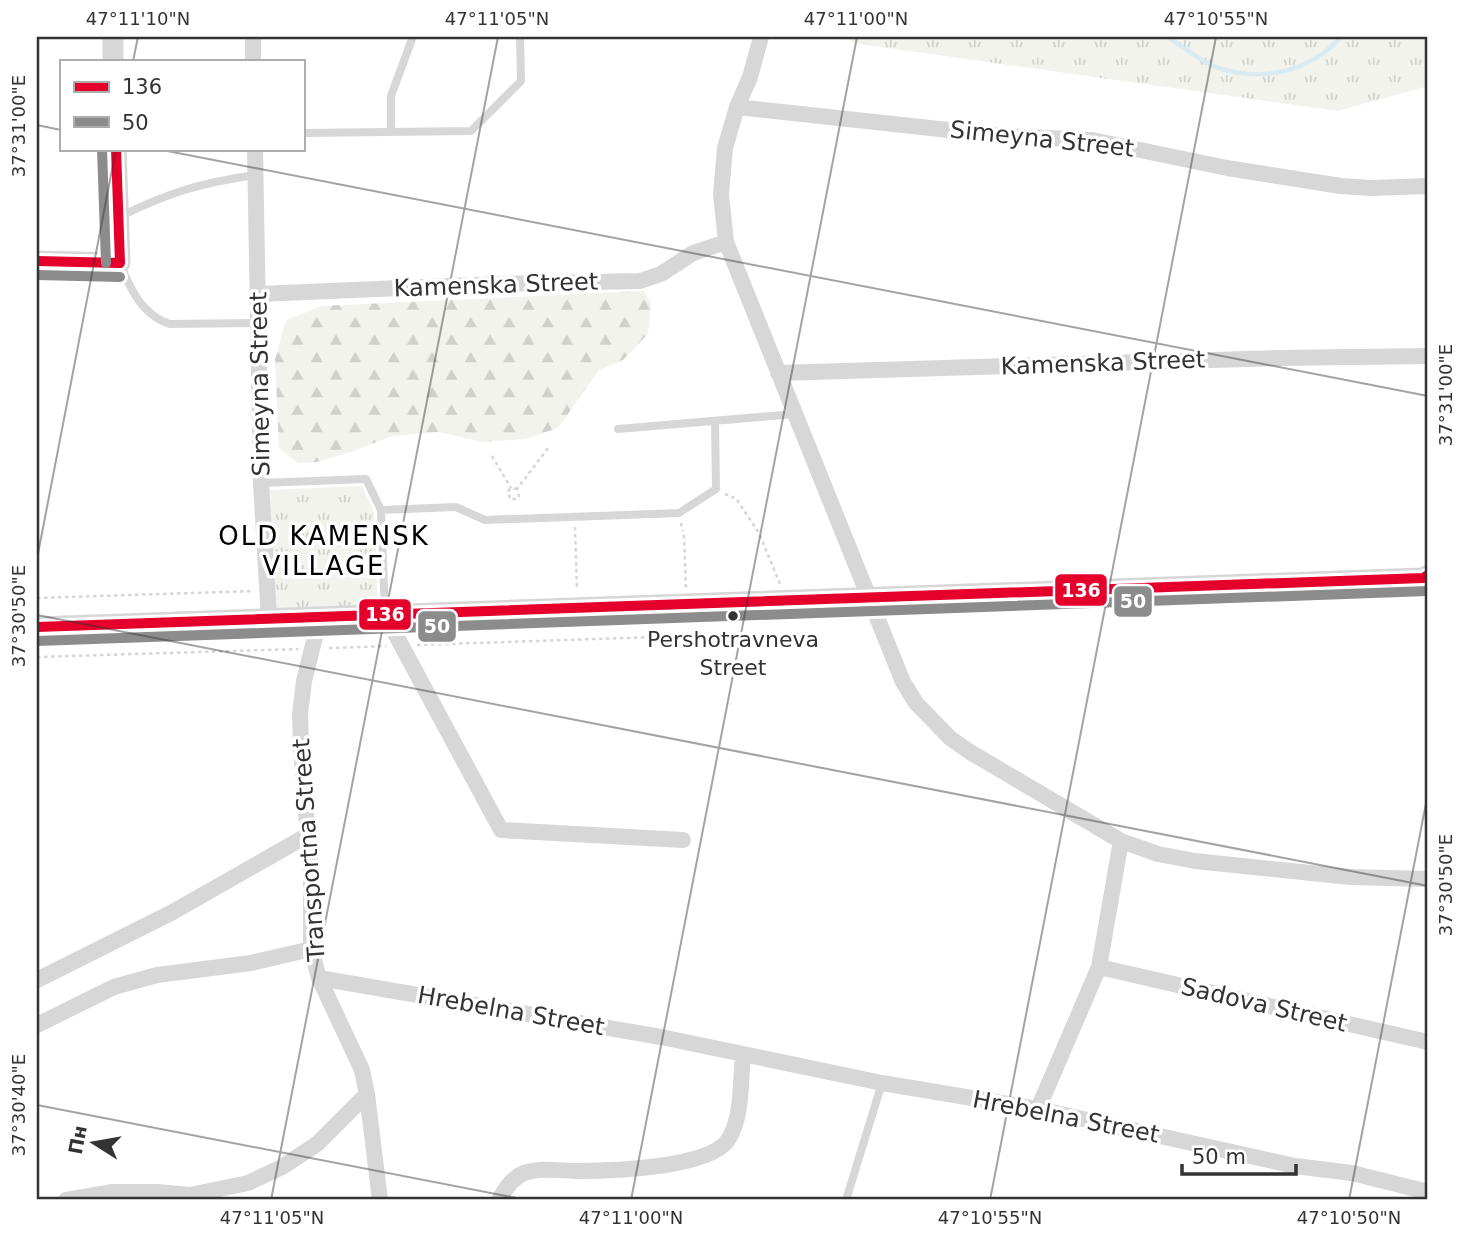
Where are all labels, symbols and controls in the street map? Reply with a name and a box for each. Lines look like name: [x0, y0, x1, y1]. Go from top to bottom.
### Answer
text: 47°11'10"N: [86, 8, 190, 29]
text: 47°11'05"N: [445, 8, 549, 29]
text: 47°11'00"N: [804, 8, 908, 29]
text: 47°10'55"N: [1164, 8, 1268, 29]
legend: [60, 60, 304, 150]
text: 37°31'00"E: [8, 75, 29, 177]
text: 136: [122, 75, 162, 99]
text: 50: [122, 111, 149, 135]
street label: Simeyna Street: [949, 115, 1135, 163]
street label: Kamenska Street: [393, 267, 599, 303]
street label: Simeyna Street: [244, 291, 276, 477]
text: 37°31'00"E: [1435, 344, 1456, 446]
street label: Kamenska Street: [1000, 345, 1206, 381]
district label: OLD KAMENSK VILLAGE: [218, 521, 430, 581]
text: 37°30'50"E: [8, 565, 29, 667]
line badge: 136: [1054, 573, 1108, 607]
text: 136: [1061, 579, 1101, 601]
line badge: 50: [1113, 585, 1153, 618]
text: 50: [1120, 590, 1146, 612]
line badge: 136: [358, 598, 412, 631]
text: 136: [365, 603, 405, 625]
marker: Pershotravneva Street: [726, 609, 740, 623]
line badge: 50: [417, 610, 457, 643]
text: 50: [424, 615, 450, 637]
place label: Pershotravneva Street: [647, 627, 819, 680]
street label: Transportna Street: [287, 738, 331, 963]
text: 37°30'50"E: [1435, 834, 1456, 936]
street label: Sadova Street: [1178, 972, 1350, 1038]
street label: Hrebelna Street: [415, 981, 607, 1041]
text: 37°30'40"E: [8, 1054, 29, 1156]
street label: Hrebelna Street: [970, 1085, 1162, 1149]
north arrow: [60, 1108, 130, 1178]
text: Пн: [64, 1123, 91, 1156]
scale bar: [1182, 1132, 1295, 1176]
text: 50 m: [1192, 1145, 1246, 1169]
text: 47°11'05"N: [220, 1207, 324, 1228]
text: 47°11'00"N: [579, 1207, 683, 1228]
text: 47°10'55"N: [938, 1207, 1042, 1228]
text: 47°10'50"N: [1297, 1207, 1401, 1228]

